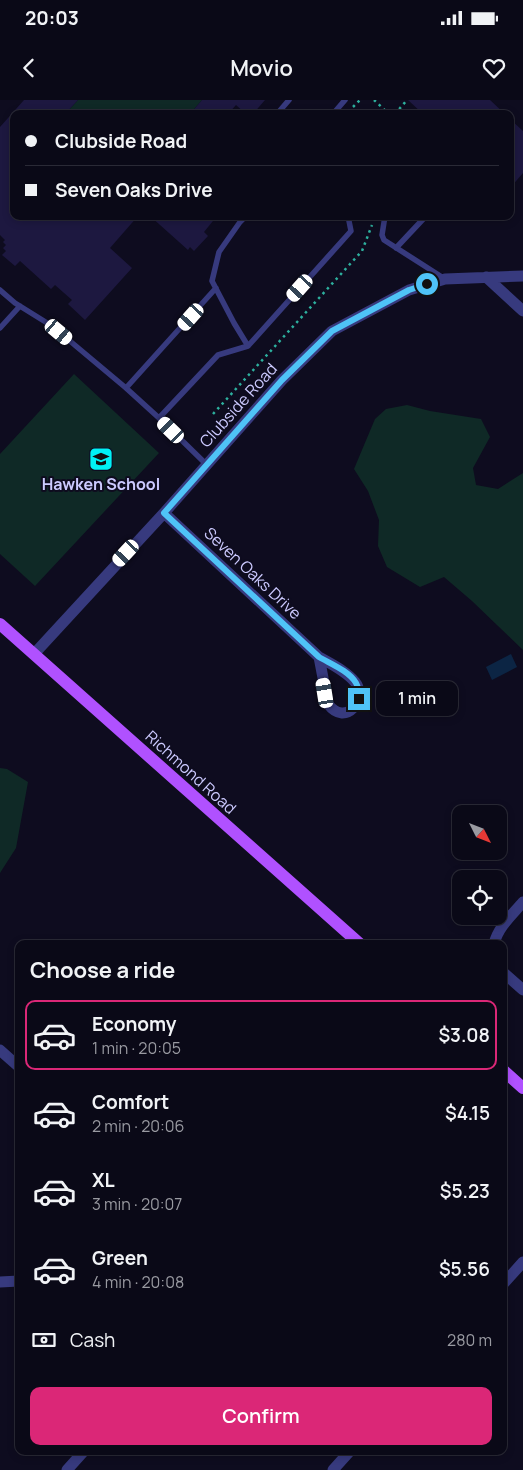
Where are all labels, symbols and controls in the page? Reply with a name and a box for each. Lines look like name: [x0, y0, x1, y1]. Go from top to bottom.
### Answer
text: 20:03: [25, 5, 79, 31]
text: Movio: [230, 53, 293, 83]
icon: back: [15, 54, 43, 82]
icon: heart: [480, 54, 508, 82]
text: Clubside Road: [55, 128, 187, 154]
text: Seven Oaks Drive: [55, 177, 213, 203]
car: [284, 272, 315, 304]
route start: [416, 273, 438, 295]
car: [175, 301, 206, 333]
car: [42, 317, 75, 347]
street label: Clubside Road: [194, 358, 282, 452]
car: [154, 414, 187, 446]
school or university icon: Hawken School: [88, 446, 114, 472]
place label: Hawken School: [42, 473, 160, 495]
street label: Seven Oaks Drive: [200, 522, 306, 624]
car: [110, 537, 141, 569]
car: [315, 677, 334, 709]
callout: 1 min: [376, 682, 459, 716]
text: 1 min: [398, 687, 436, 709]
route end: [348, 688, 370, 710]
street label: Richmond Road: [141, 725, 241, 819]
north arrow: [452, 805, 508, 860]
map controls: [452, 805, 507, 925]
button: locate: [452, 870, 507, 925]
text: Choose a ride: [30, 955, 175, 985]
text: Economy: [92, 1011, 176, 1037]
icon: car: [32, 1013, 77, 1058]
text: $3.08: [438, 1022, 490, 1048]
text: 1 min · 20:05: [92, 1037, 181, 1059]
text: Comfort: [92, 1089, 169, 1115]
icon: car: [32, 1091, 77, 1136]
text: $4.15: [445, 1100, 490, 1126]
text: 2 min · 20:06: [92, 1115, 185, 1137]
text: XL: [92, 1167, 115, 1193]
icon: car: [32, 1169, 77, 1214]
text: $5.23: [440, 1178, 490, 1204]
text: 3 min · 20:07: [92, 1193, 182, 1215]
text: Green: [92, 1245, 148, 1271]
icon: car: [32, 1247, 77, 1292]
text: $5.56: [439, 1256, 490, 1282]
text: 4 min · 20:08: [92, 1271, 184, 1293]
icon: cash: [30, 1326, 58, 1354]
text: Cash: [70, 1327, 115, 1353]
text: 280 m: [447, 1329, 492, 1351]
button: Confirm: [30, 1387, 492, 1445]

